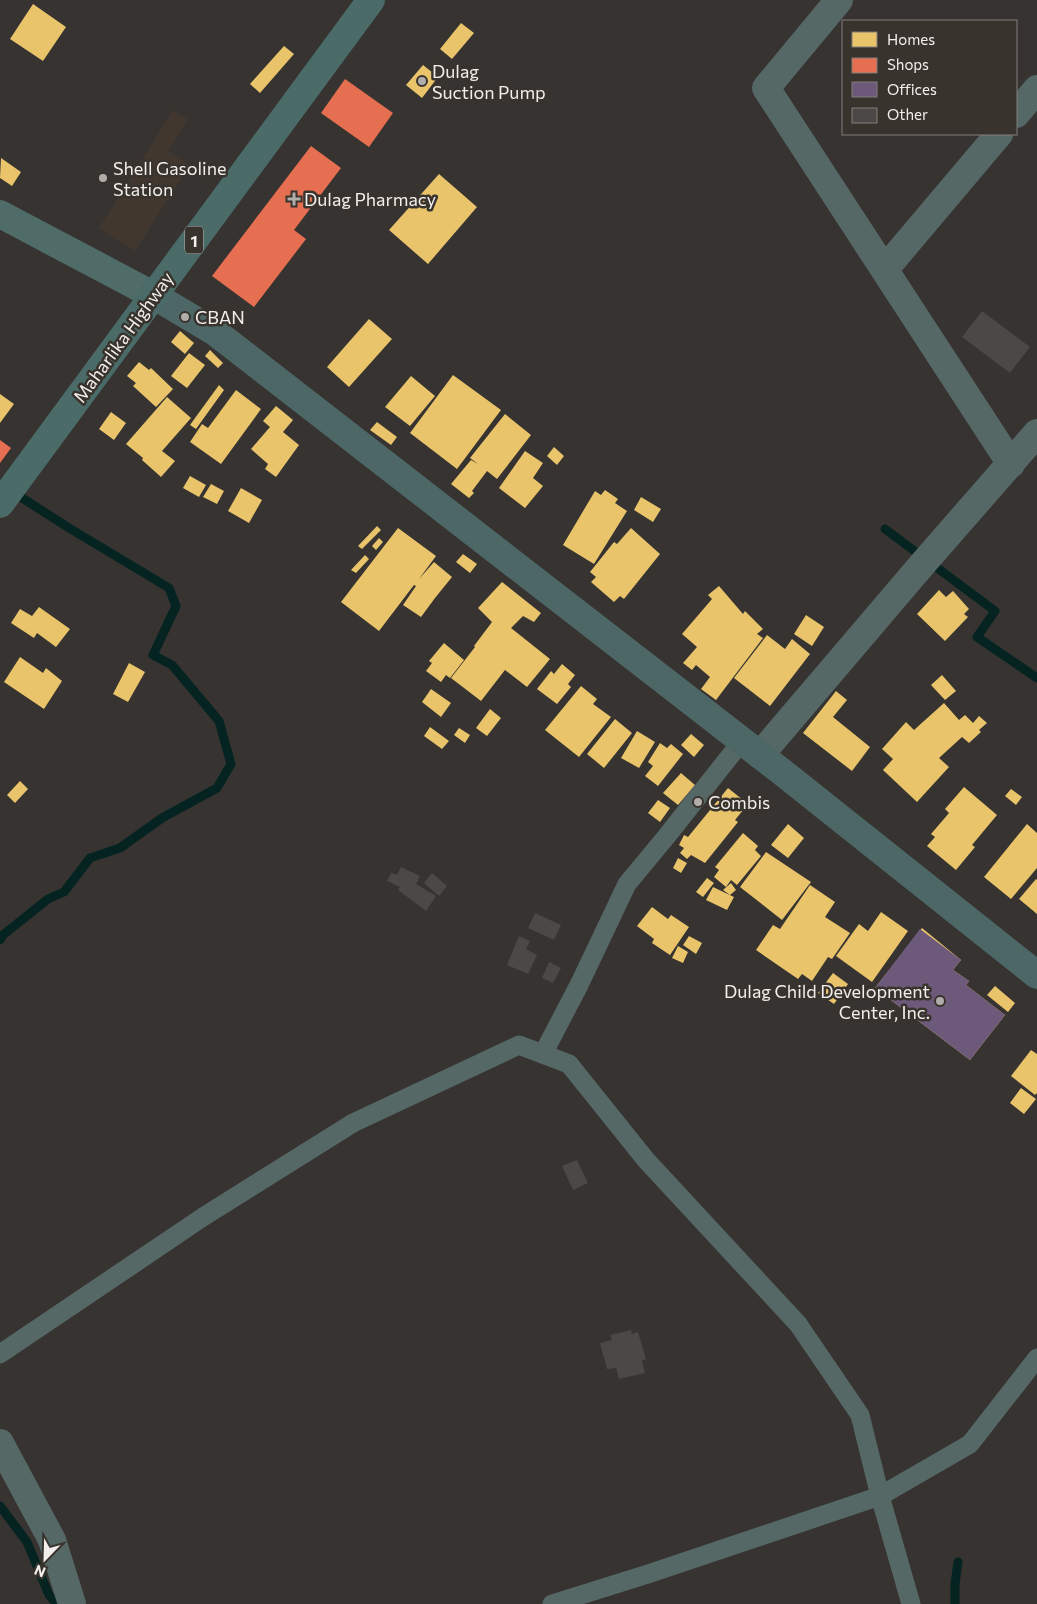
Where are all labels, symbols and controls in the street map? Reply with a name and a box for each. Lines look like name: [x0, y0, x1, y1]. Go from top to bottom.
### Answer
legend: [842, 20, 1017, 135]
text: Homes: [887, 30, 935, 48]
text: Shops: [887, 55, 929, 73]
place label: Dulag Suction Pump: [432, 60, 546, 103]
marker: Dulag Suction Pump: [416, 75, 428, 87]
text: Offices: [887, 80, 937, 98]
text: Other: [887, 105, 928, 123]
place label: Shell Gasoline Station: [113, 157, 227, 200]
marker: Shell Gasoline Station: [97, 172, 109, 184]
place label: Dulag Pharmacy: [304, 188, 436, 210]
marker: Dulag Pharmacy: [288, 193, 300, 205]
road number: 1: [185, 226, 203, 254]
street label: Maharlika Highway: [68, 267, 178, 407]
place label: CBAN: [195, 306, 245, 328]
marker: CBAN: [179, 311, 191, 323]
place label: Combis: [708, 791, 770, 813]
marker: Combis: [692, 796, 704, 808]
place label: Dulag Child Development Center, Inc.: [724, 980, 930, 1023]
marker: Dulag Child Development Center, Inc.: [934, 995, 946, 1007]
north arrow: [20, 1534, 70, 1584]
text: N: [32, 1562, 48, 1581]

